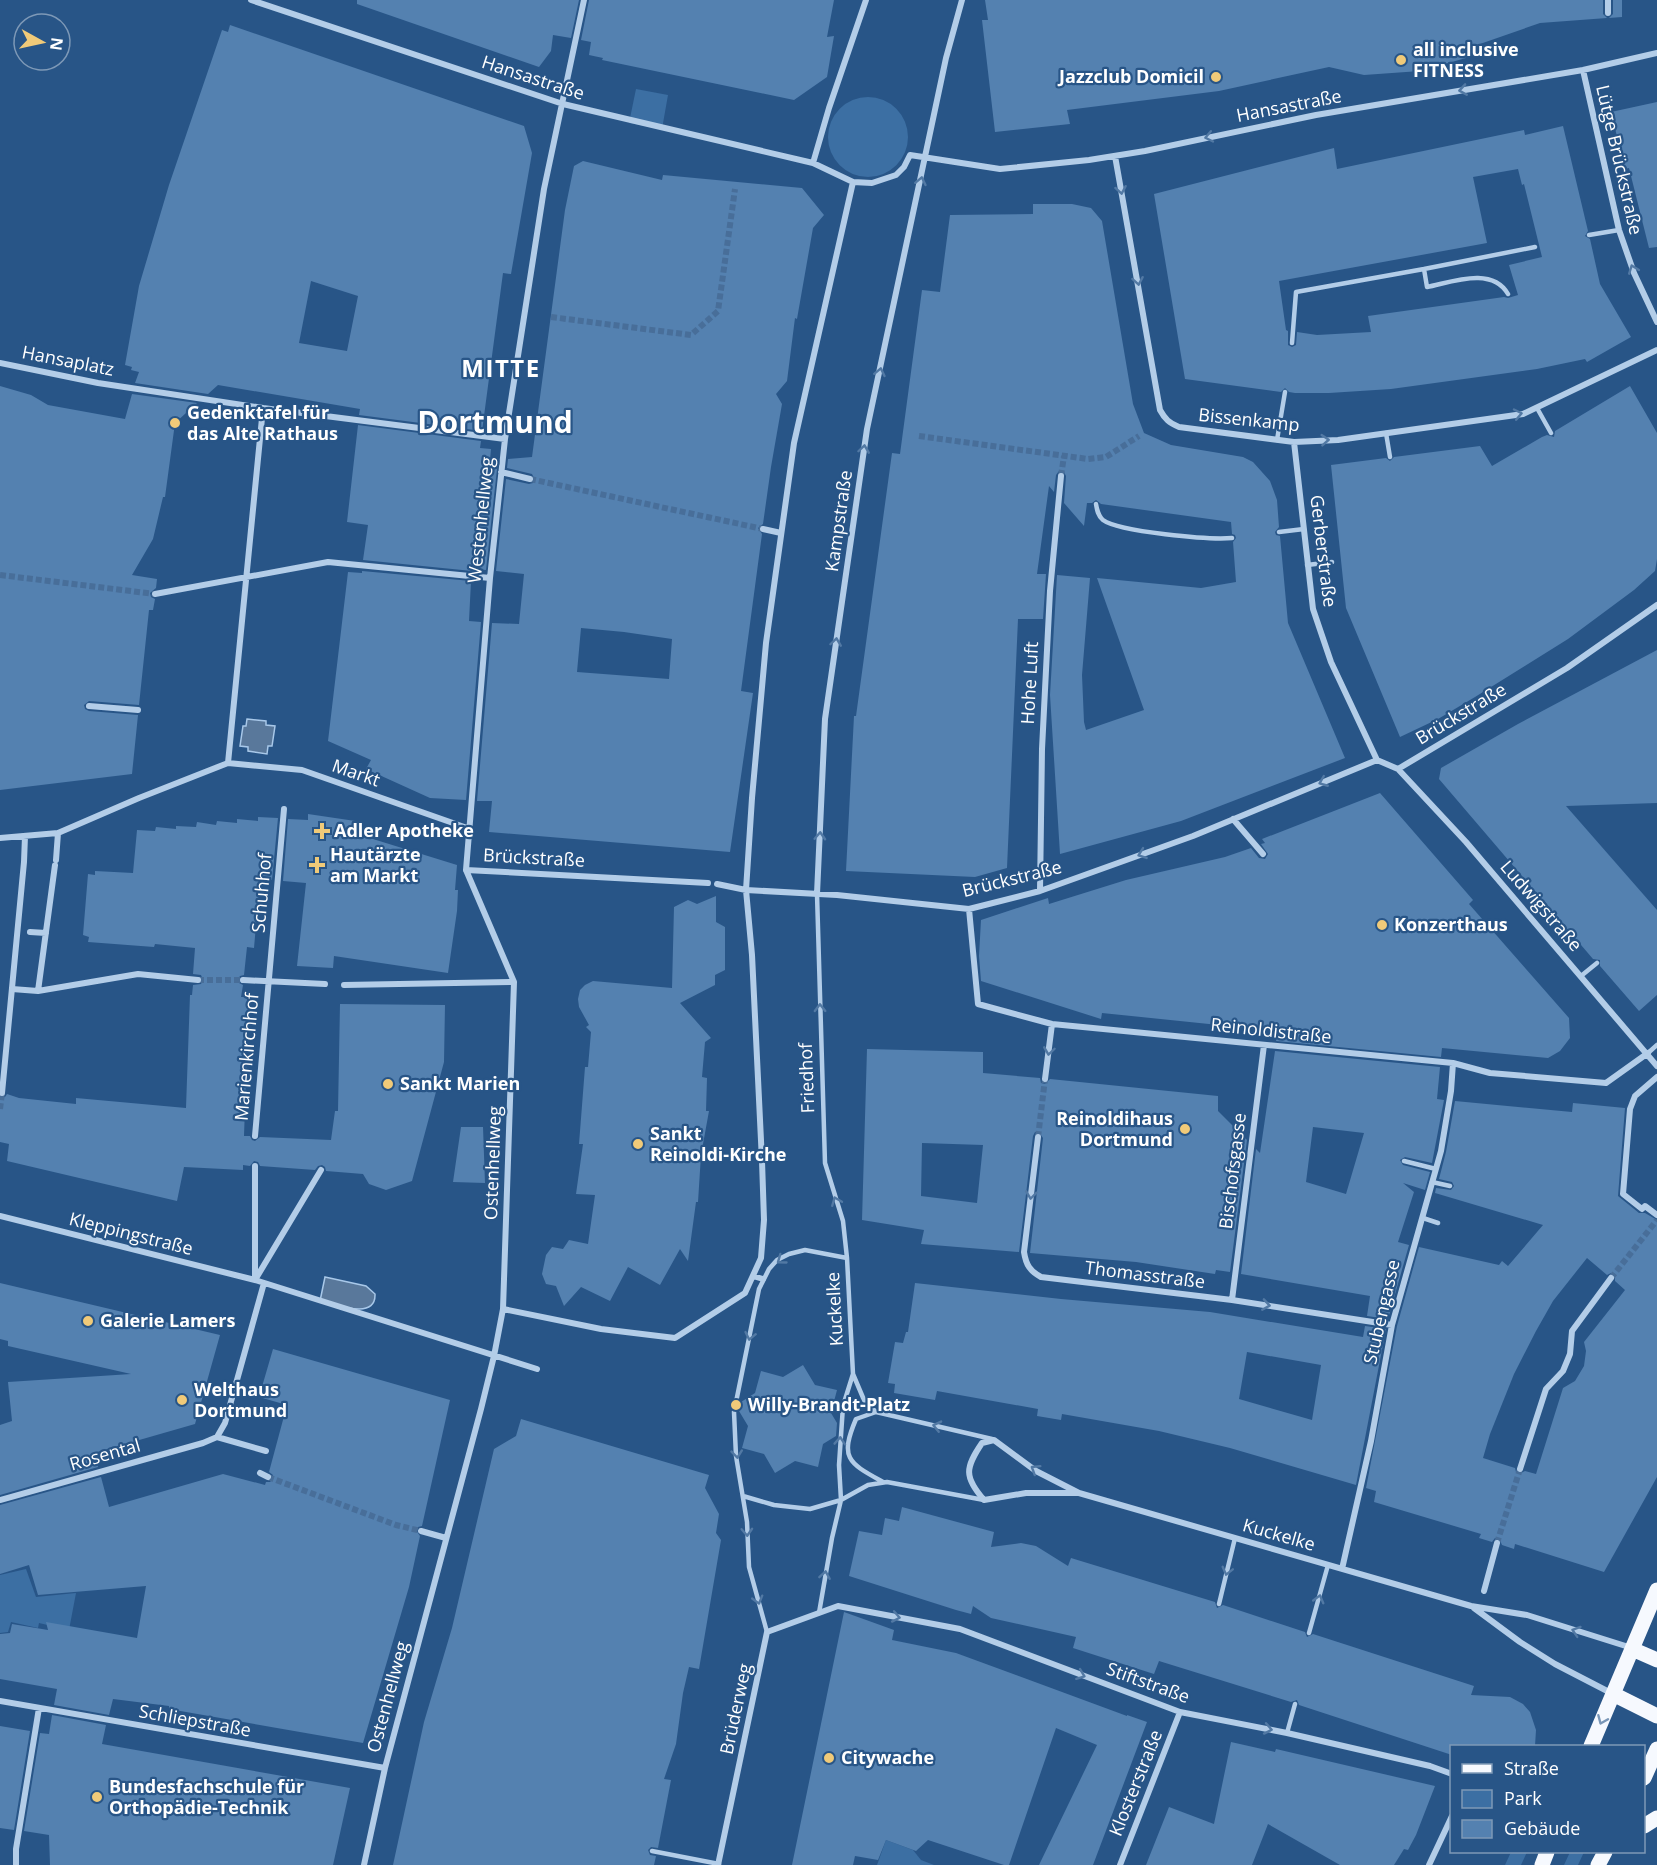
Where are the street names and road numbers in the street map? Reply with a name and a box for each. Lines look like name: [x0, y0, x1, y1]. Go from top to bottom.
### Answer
street label: Hansastraße: [479, 49, 588, 105]
street label: Lütge Brückstraße: [1591, 82, 1649, 237]
street label: Hansastraße: [1234, 83, 1343, 127]
street label: Hansaplatz: [20, 339, 116, 381]
street label: Bissenkamp: [1197, 402, 1301, 436]
street label: Westenhellweg: [461, 455, 499, 584]
street label: Kampstraße: [819, 469, 857, 573]
street label: Gerberstraße: [1305, 493, 1343, 608]
street label: Hohe Luft: [1015, 641, 1043, 725]
street label: Brückstraße: [1411, 677, 1510, 750]
street label: Markt: [329, 753, 384, 791]
street label: Brückstraße: [483, 842, 586, 872]
street label: Schuhhof: [246, 851, 277, 934]
street label: Brückstraße: [959, 854, 1064, 902]
street label: Ludwigstraße: [1496, 855, 1588, 956]
street label: Marienkirchhof: [228, 991, 264, 1122]
street label: Reinoldistraße: [1209, 1012, 1333, 1048]
street label: Friedhof: [793, 1042, 819, 1114]
street label: Ostenhellweg: [478, 1105, 506, 1220]
street label: Bischofsgasse: [1213, 1111, 1251, 1230]
street label: Kleppingstraße: [67, 1206, 196, 1260]
street label: Thomasstraße: [1084, 1255, 1206, 1293]
street label: Stubengasse: [1357, 1257, 1405, 1366]
street label: Kuckelke: [820, 1271, 848, 1347]
street label: Rosental: [67, 1432, 143, 1476]
street label: Kuckelke: [1240, 1512, 1318, 1556]
street label: Ostenhellweg: [361, 1638, 413, 1755]
street label: Stiftstraße: [1103, 1656, 1193, 1708]
street label: Brüderweg: [714, 1661, 756, 1756]
street label: Schliepstraße: [137, 1698, 253, 1742]
street label: Klosterstraße: [1103, 1726, 1167, 1839]

